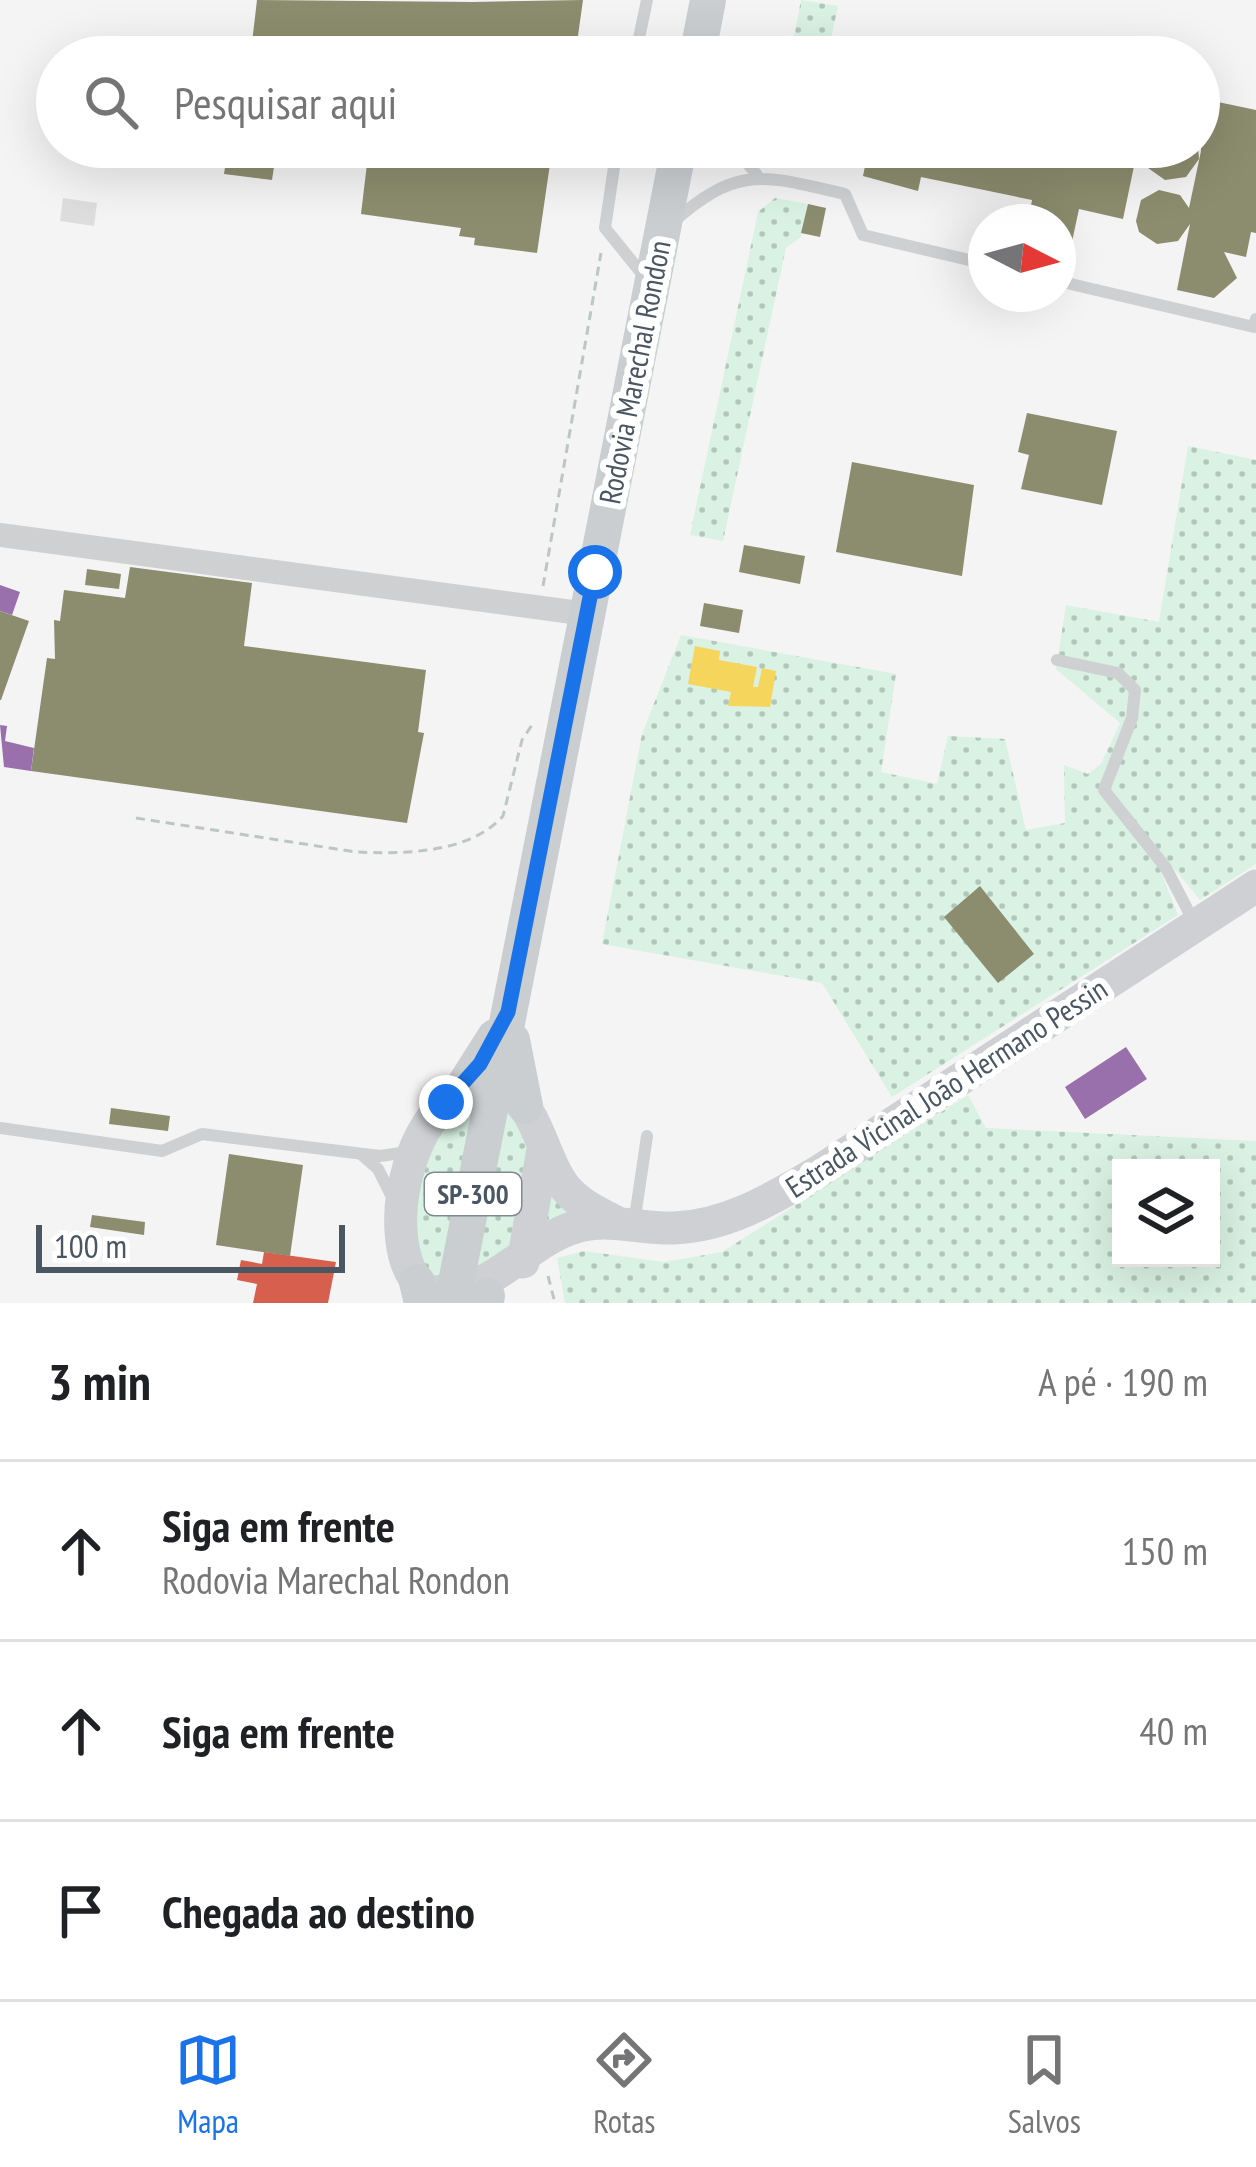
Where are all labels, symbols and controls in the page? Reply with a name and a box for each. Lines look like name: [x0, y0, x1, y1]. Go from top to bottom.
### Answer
search box: [36, 36, 1220, 168]
icon: search: [78, 69, 144, 135]
text: Pesquisar aqui: [174, 73, 397, 131]
north arrow: [968, 204, 1076, 312]
street label: Rodovia Marechal Rondon: [589, 237, 679, 507]
route start: [568, 545, 622, 599]
street label: Estrada Vicinal João Hermano Pessin: [778, 968, 1114, 1206]
route end: [419, 1075, 473, 1129]
map controls: [1112, 1159, 1220, 1267]
button: layers: [1112, 1159, 1220, 1267]
road number: SP-300: [425, 1173, 521, 1215]
scale bar: [36, 1219, 345, 1272]
text: 100 m: [54, 1224, 127, 1267]
text: 3 min: [48, 1348, 151, 1414]
text: A pé · 190 m: [1038, 1356, 1208, 1407]
text: Siga em frente: [162, 1496, 395, 1554]
icon: ahead: [48, 1518, 114, 1584]
text: 150 m: [1122, 1525, 1208, 1576]
text: Rodovia Marechal Rondon: [162, 1554, 510, 1605]
icon: ahead: [48, 1698, 114, 1764]
text: Siga em frente: [162, 1702, 395, 1760]
text: 40 m: [1139, 1705, 1208, 1756]
icon: arrive: [48, 1878, 114, 1944]
text: Chegada ao destino: [162, 1882, 475, 1940]
tab: Mapa: [175, 2027, 241, 2142]
tab: Rotas: [591, 2027, 657, 2142]
tab: Salvos: [1008, 2027, 1081, 2142]

